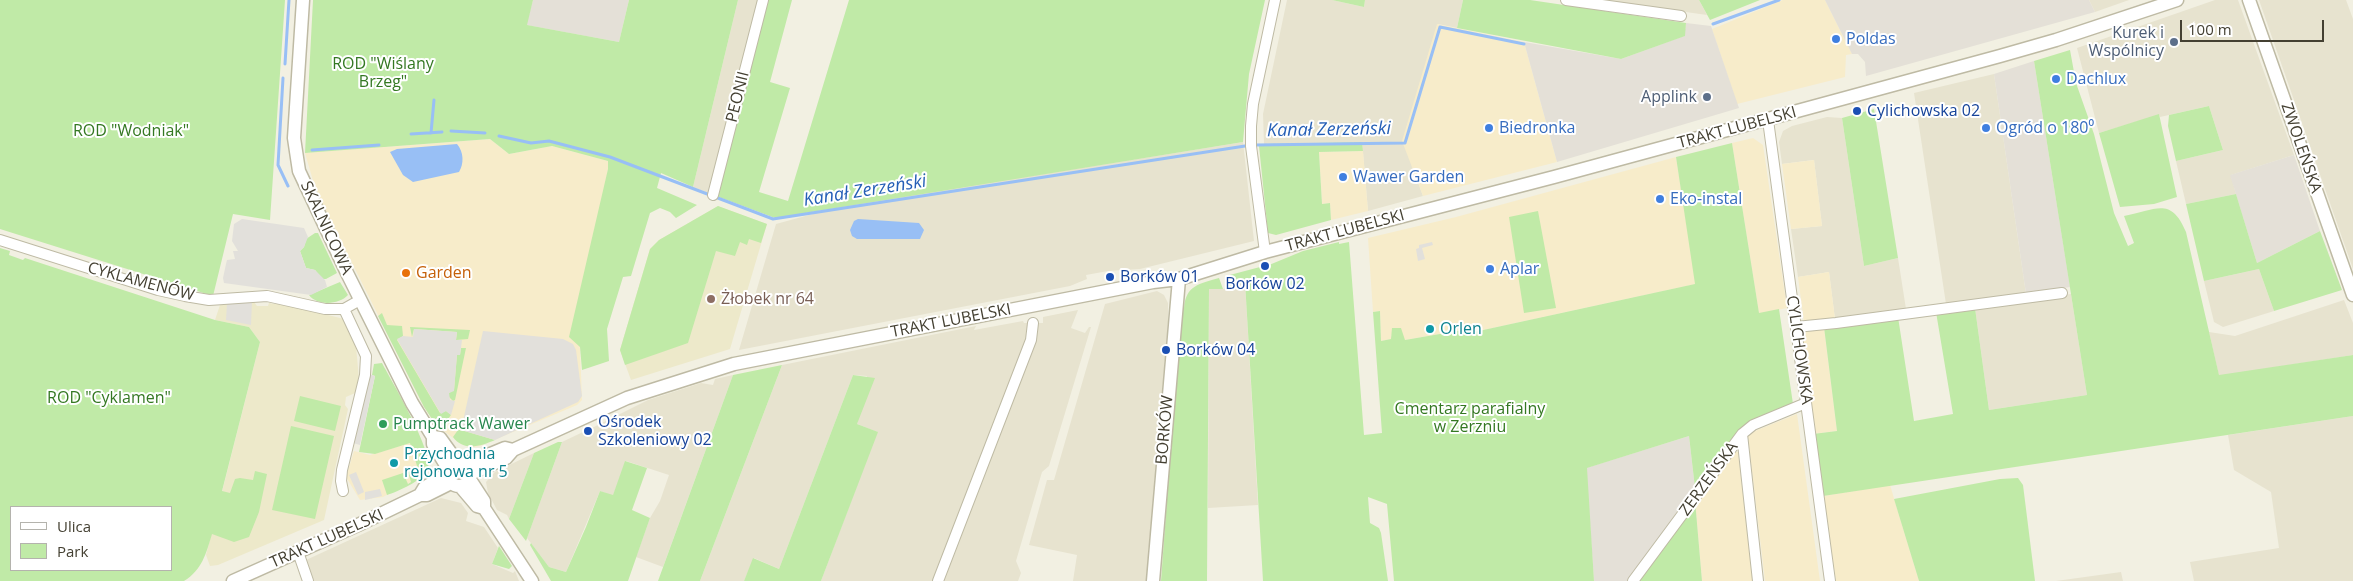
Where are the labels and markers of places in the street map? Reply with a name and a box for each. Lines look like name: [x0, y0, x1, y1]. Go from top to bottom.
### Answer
place label: Kurek i Wspólnicy: [2089, 23, 2164, 61]
place label: Poldas: [1846, 29, 1896, 49]
marker: Poldas: [1830, 33, 1842, 45]
marker: Kurek i Wspólnicy: [2168, 36, 2180, 48]
place label: Dachlux: [2066, 69, 2126, 89]
marker: Dachlux: [2050, 73, 2062, 85]
place label: Applink: [1641, 87, 1697, 107]
marker: Applink: [1701, 91, 1713, 103]
place label: Cylichowska 02: [1867, 101, 1980, 121]
marker: Cylichowska 02: [1851, 105, 1863, 117]
place label: Biedronka: [1499, 118, 1575, 138]
place label: Ogród o 180⁰: [1996, 118, 2094, 138]
marker: Biedronka: [1483, 122, 1495, 134]
marker: Ogród o 180⁰: [1980, 122, 1992, 134]
place label: Wawer Garden: [1353, 167, 1464, 187]
marker: Wawer Garden: [1337, 171, 1349, 183]
place label: Eko-instal: [1670, 189, 1742, 209]
marker: Eko-instal: [1654, 193, 1666, 205]
place label: Aplar: [1500, 259, 1539, 279]
marker: Borków 02: [1259, 260, 1271, 272]
place label: Garden: [416, 263, 472, 283]
marker: Aplar: [1484, 263, 1496, 275]
marker: Garden: [400, 267, 412, 279]
place label: Borków 01: [1120, 267, 1199, 287]
marker: Borków 01: [1104, 271, 1116, 283]
place label: Borków 02: [1225, 274, 1305, 294]
place label: Żłobek nr 64: [721, 289, 814, 309]
marker: Żłobek nr 64: [705, 293, 717, 305]
place label: Orlen: [1440, 319, 1482, 339]
marker: Orlen: [1424, 323, 1436, 335]
place label: Borków 04: [1176, 340, 1255, 360]
marker: Borków 04: [1160, 344, 1172, 356]
place label: Ośrodek Szkoleniowy 02: [598, 412, 712, 450]
place label: Pumptrack Wawer: [393, 414, 530, 434]
marker: Pumptrack Wawer: [377, 418, 389, 430]
marker: Ośrodek Szkoleniowy 02: [582, 425, 594, 437]
place label: Przychodnia rejonowa nr 5: [404, 444, 508, 482]
marker: Przychodnia rejonowa nr 5: [388, 457, 400, 469]

